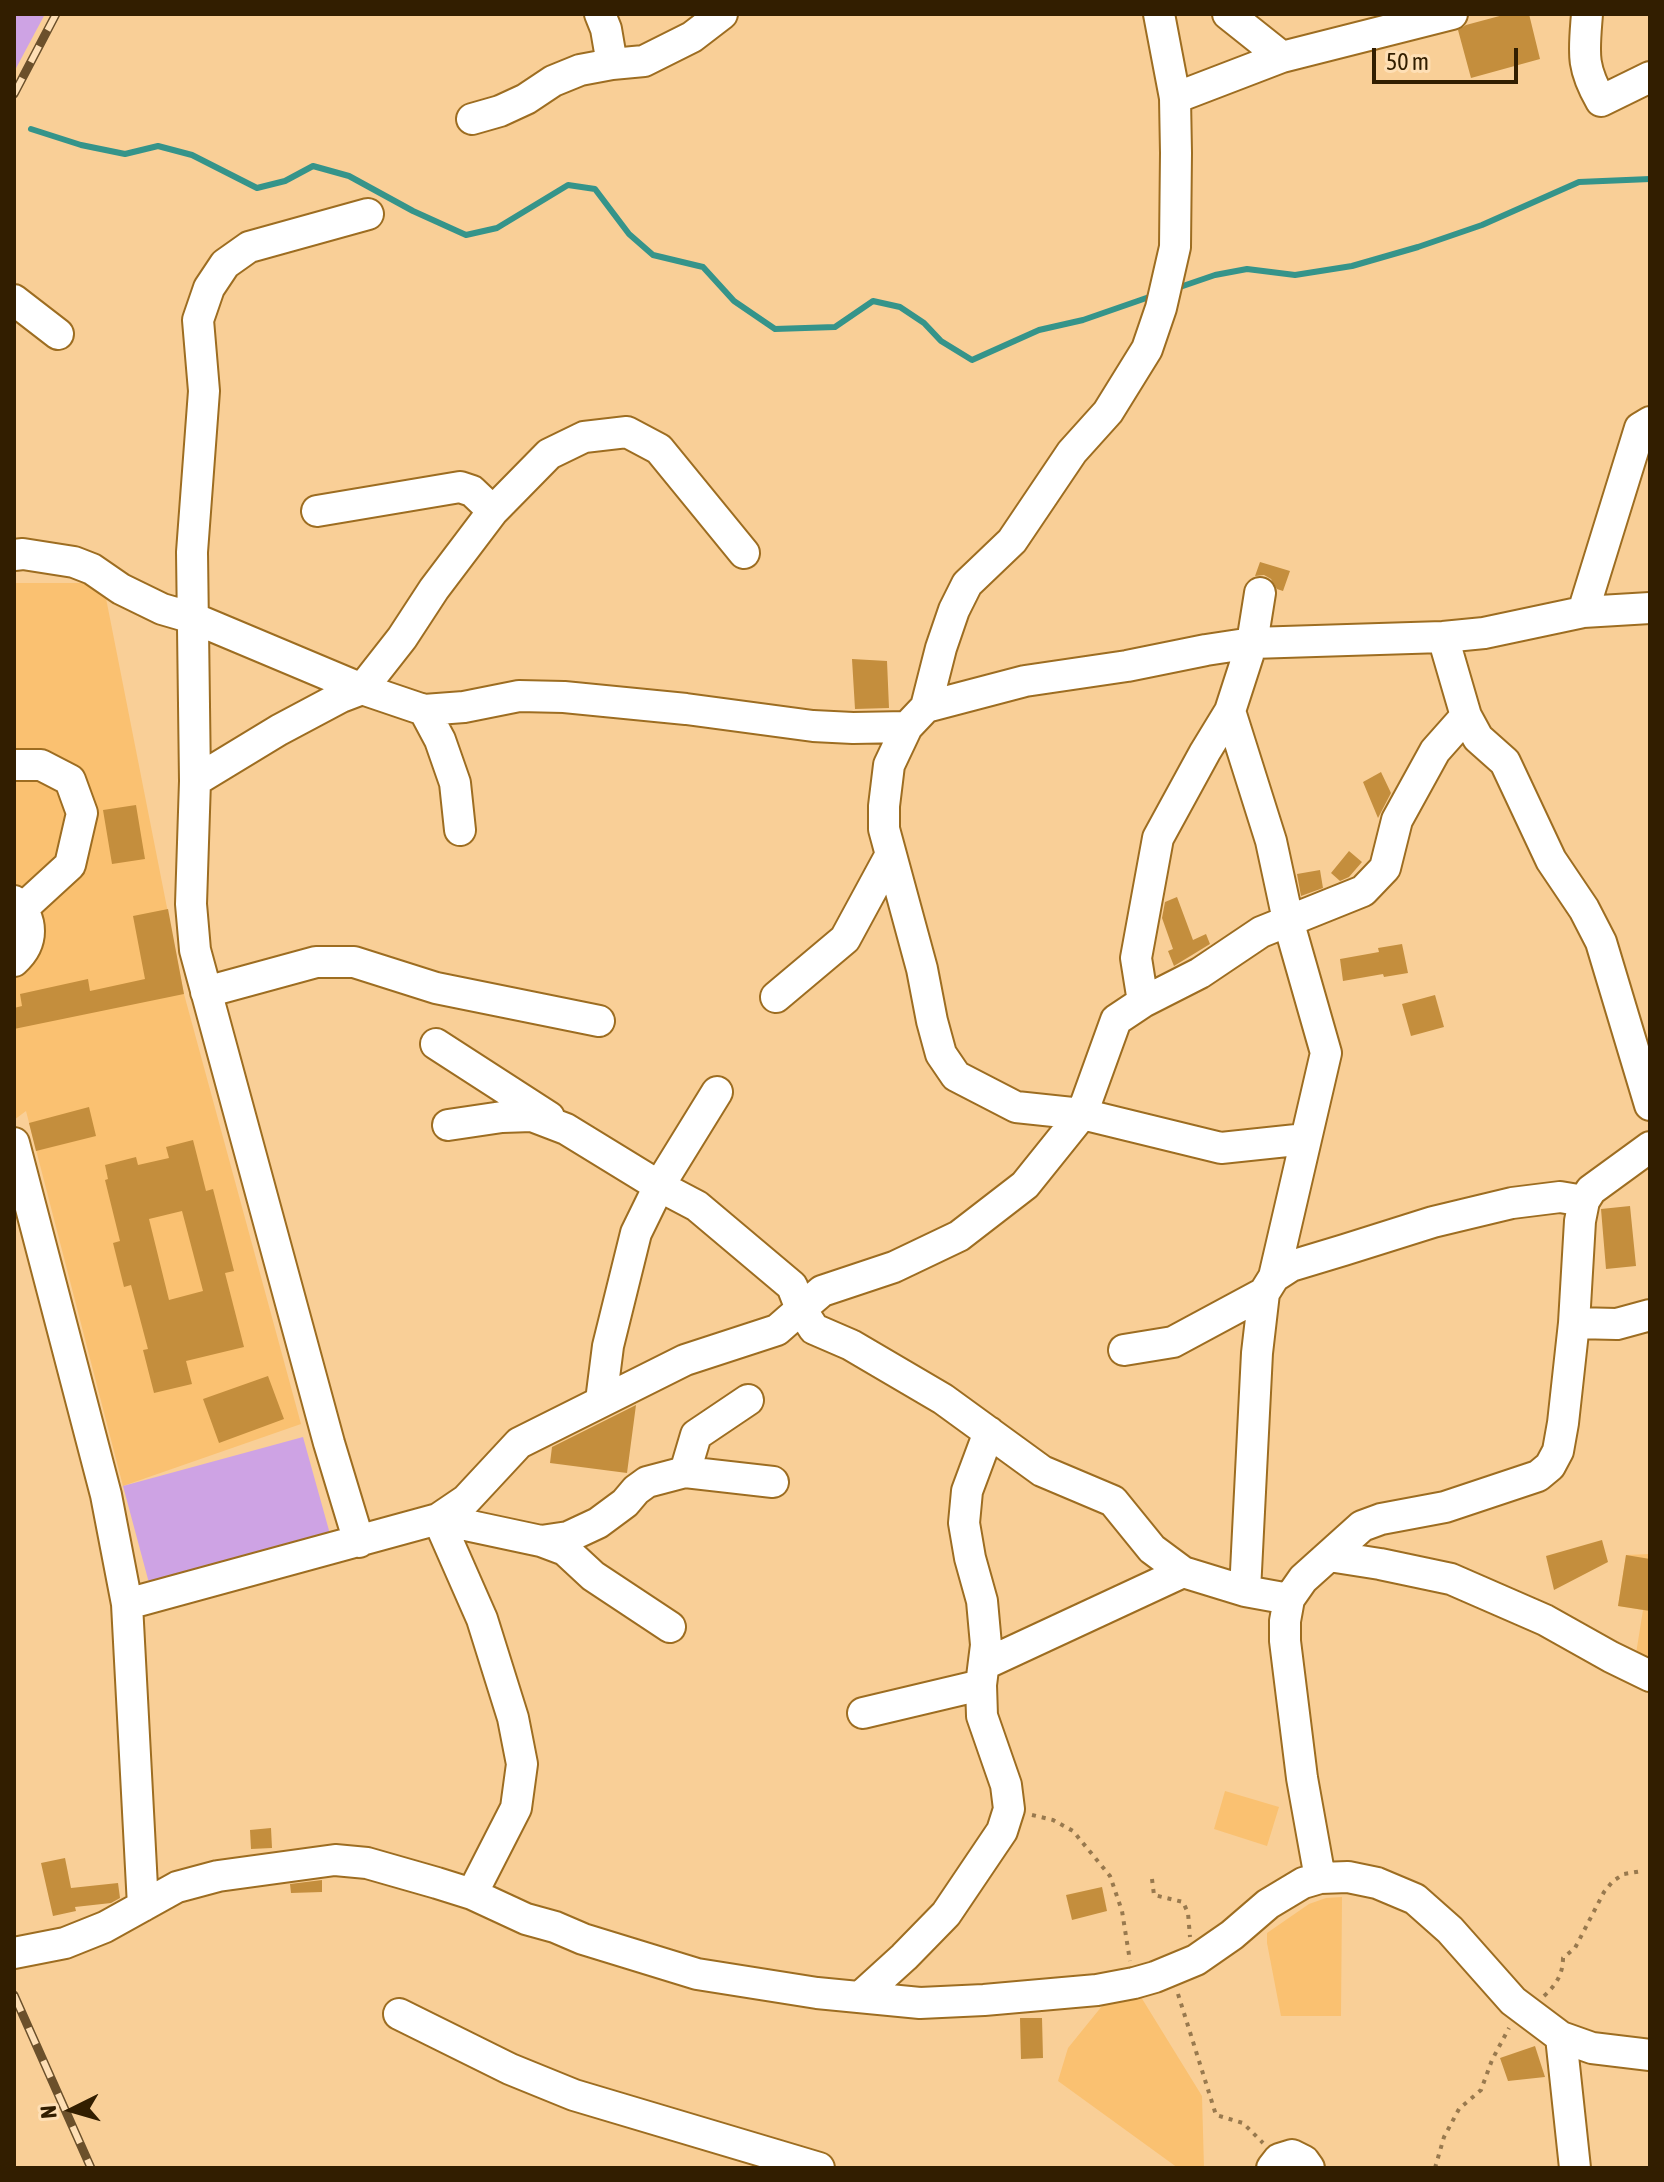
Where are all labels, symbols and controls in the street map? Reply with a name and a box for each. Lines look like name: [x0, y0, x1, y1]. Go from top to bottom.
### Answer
scale bar: [1376, 32, 1522, 82]
text: 50 m: [1386, 48, 1429, 75]
north arrow: [32, 2070, 112, 2150]
text: N: [35, 2104, 62, 2120]

